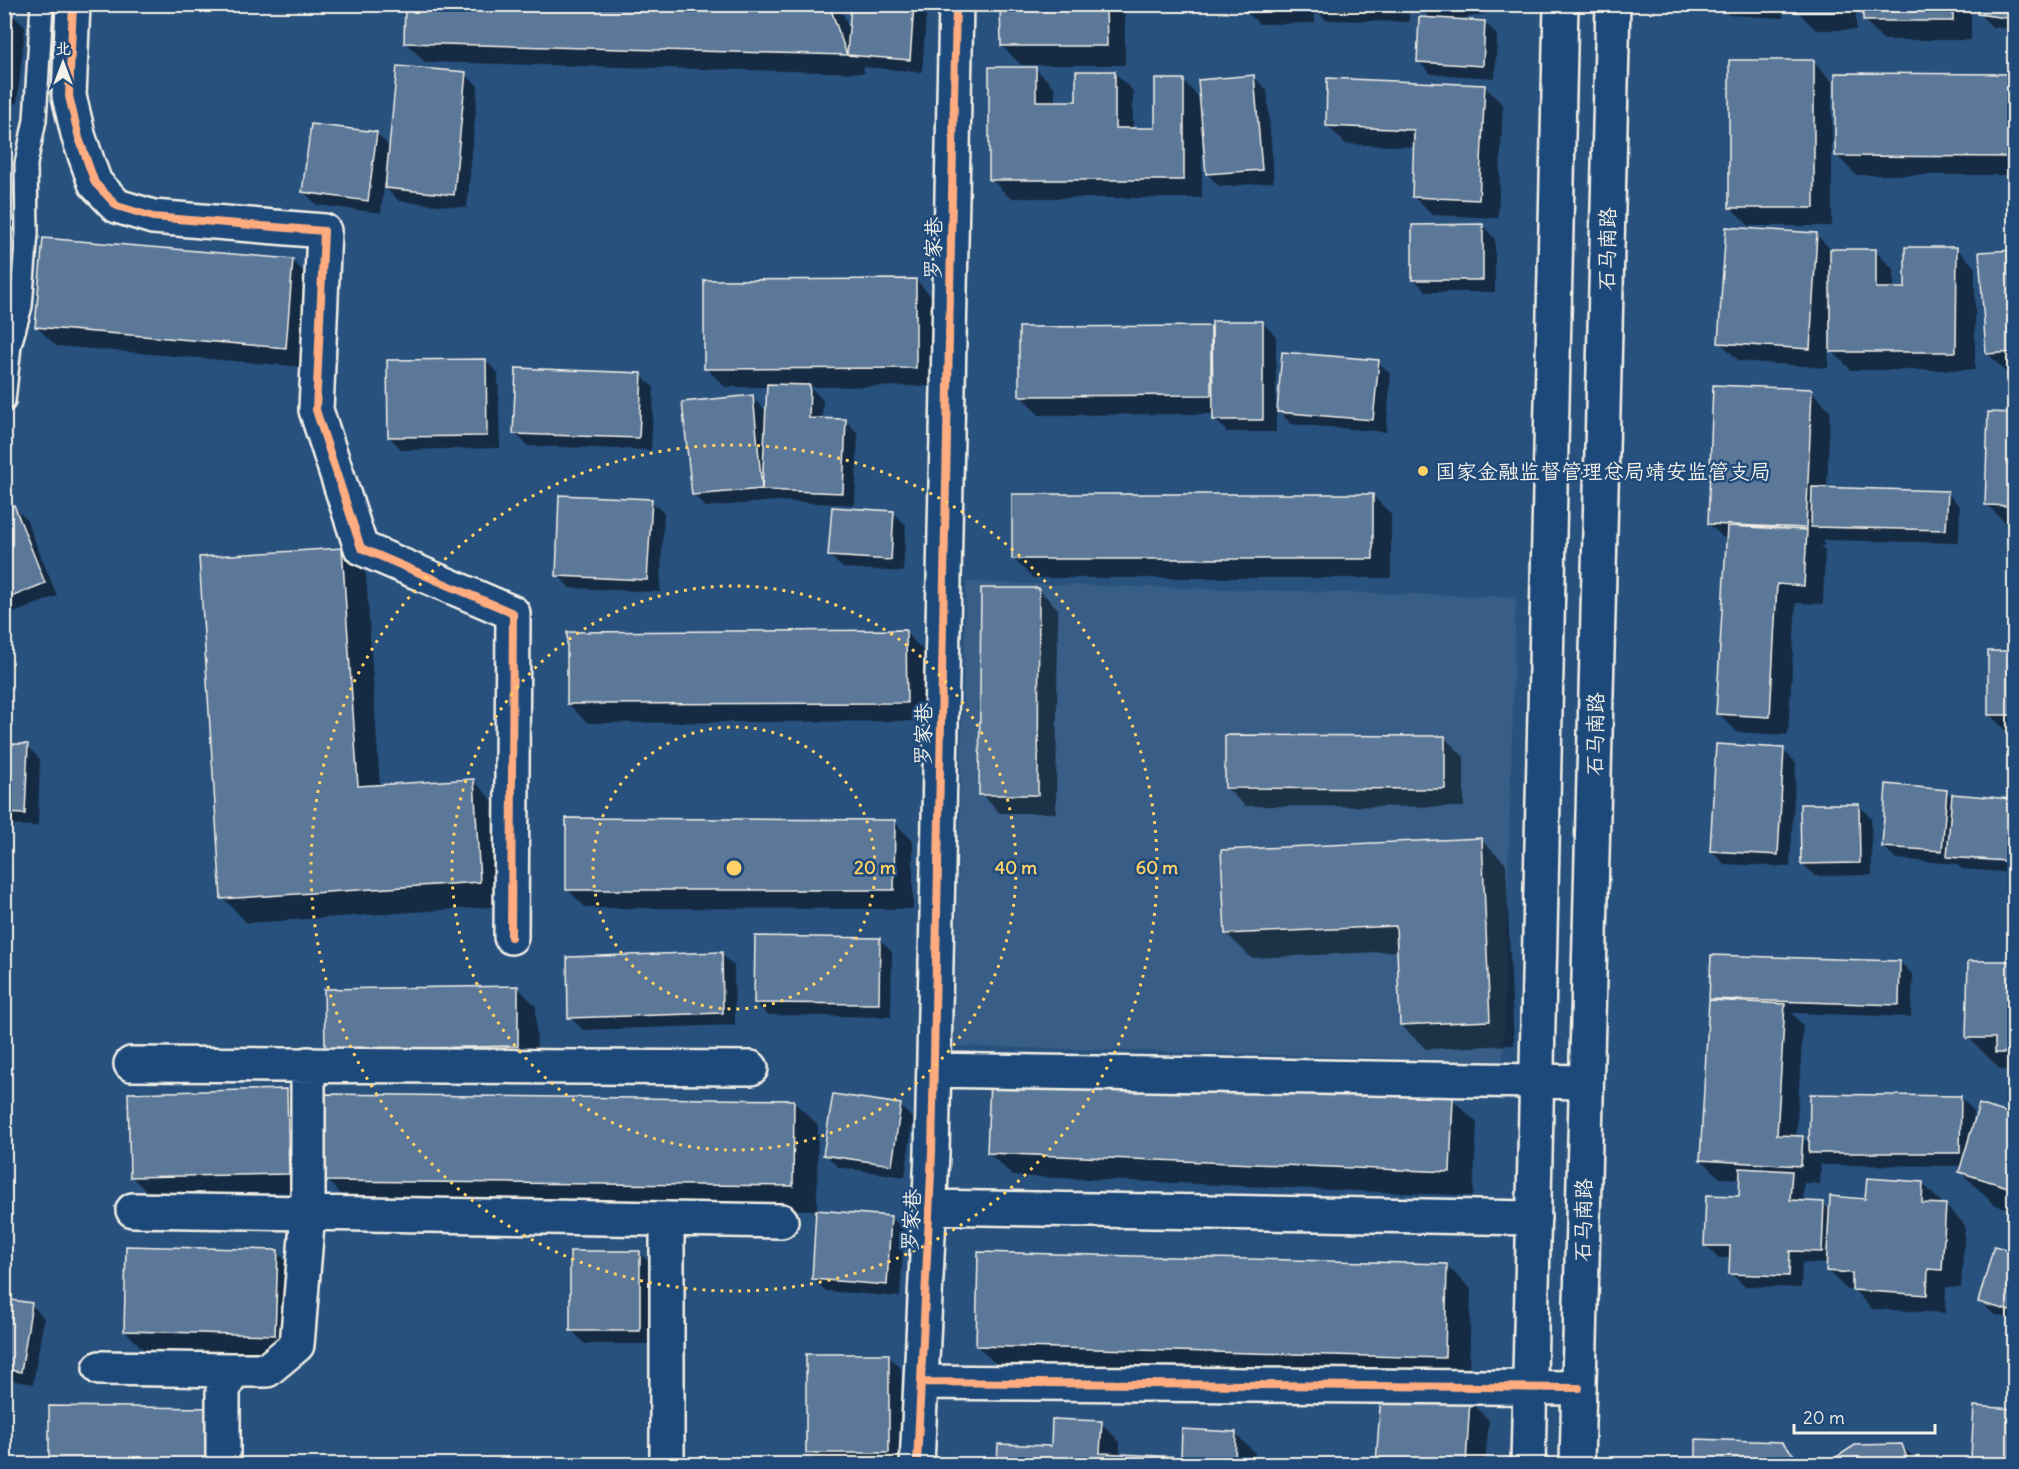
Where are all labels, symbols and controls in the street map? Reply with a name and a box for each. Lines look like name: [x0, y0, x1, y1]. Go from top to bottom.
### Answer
north arrow: [33, 33, 93, 93]
text: 北: [55, 38, 71, 58]
street label: 石马南路: [1593, 207, 1621, 291]
street label: 罗家巷: [919, 216, 947, 280]
place label: 国家金融监督管理总局靖安监管支局: [1435, 458, 1771, 485]
marker: 国家金融监督管理总局靖安监管支局: [1416, 464, 1430, 478]
street label: 石马南路: [1581, 692, 1609, 776]
street label: 罗家巷: [909, 702, 937, 766]
text: 20 m: [854, 856, 896, 879]
text: 40 m: [995, 856, 1037, 879]
text: 60 m: [1136, 856, 1178, 879]
centre of rings: [724, 858, 744, 878]
street label: 石马南路: [1569, 1178, 1597, 1262]
street label: 罗家巷: [896, 1188, 926, 1252]
scale bar: [1794, 1397, 1935, 1435]
text: 20 m: [1803, 1406, 1845, 1429]

